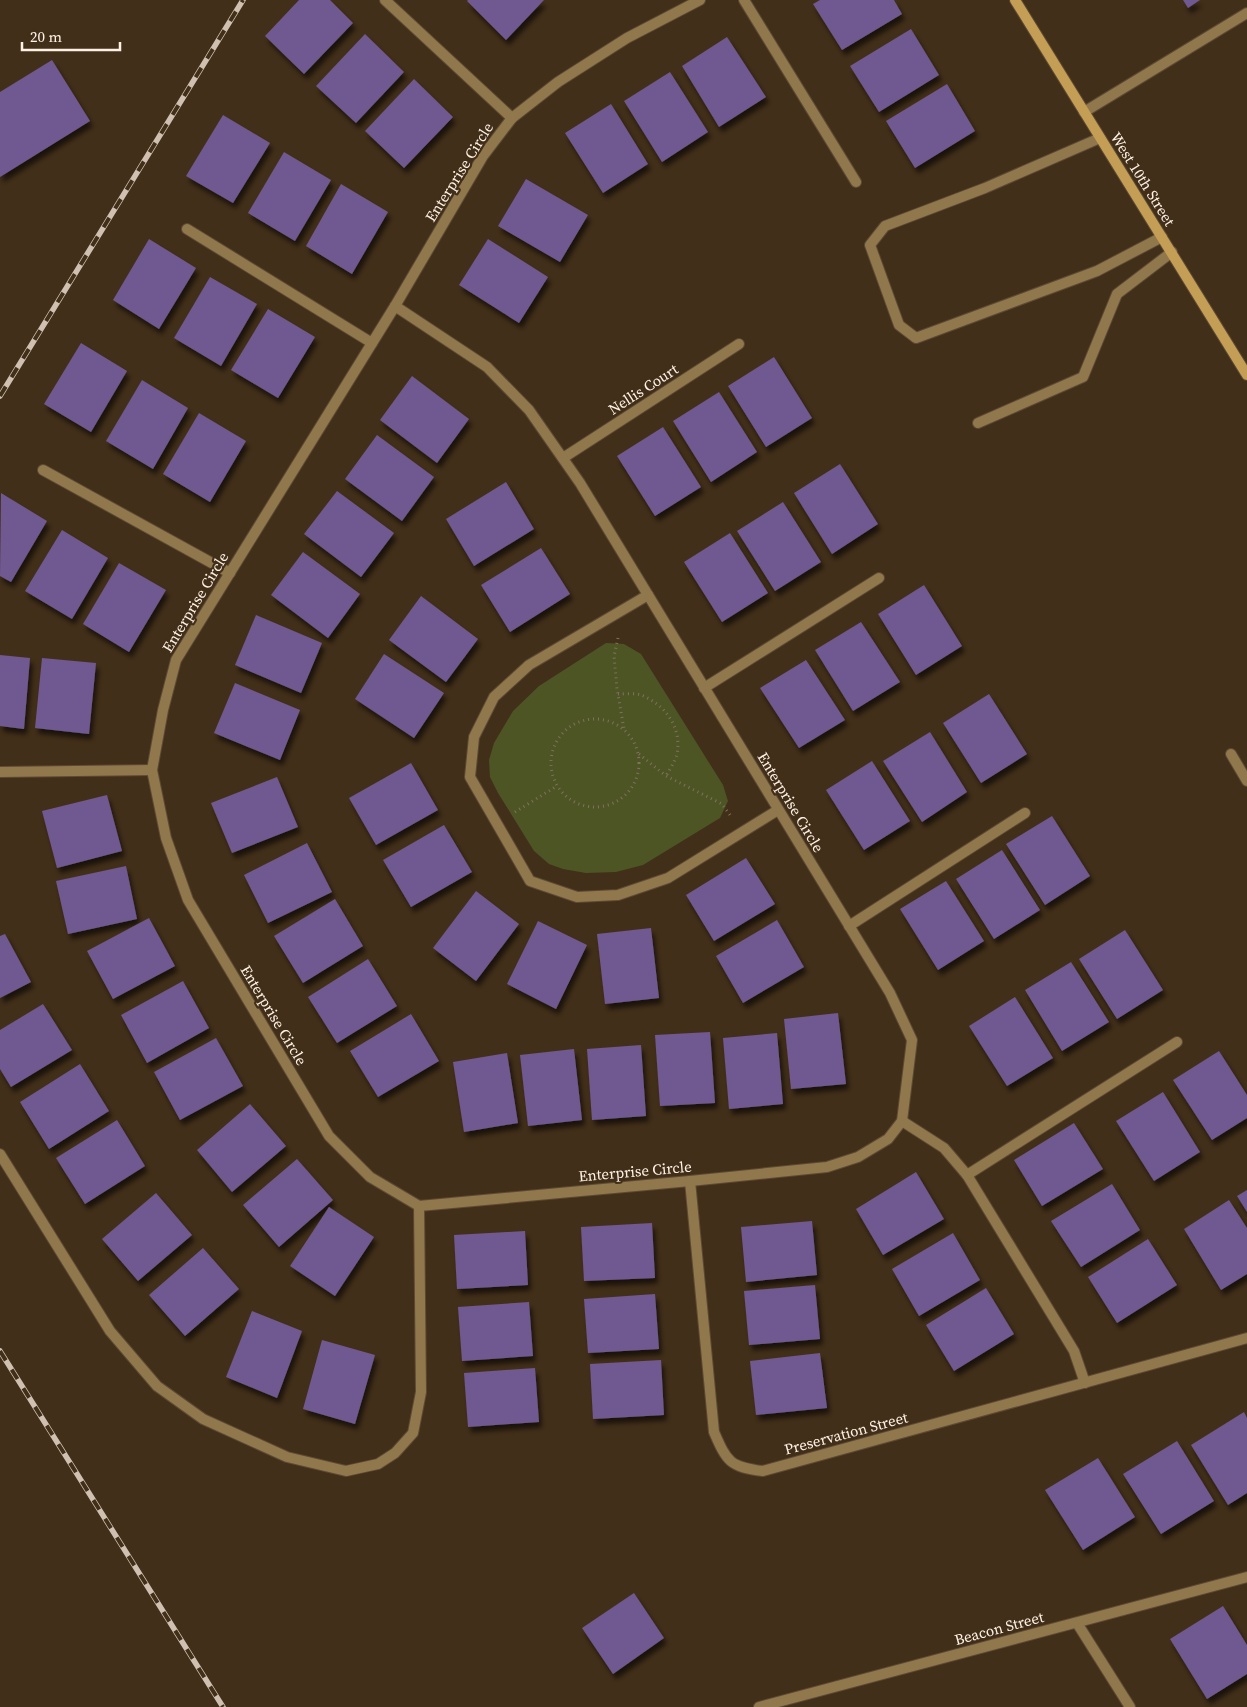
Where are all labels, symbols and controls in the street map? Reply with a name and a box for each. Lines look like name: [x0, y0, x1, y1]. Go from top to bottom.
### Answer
scale bar: [22, 20, 120, 52]
text: 20 m: [30, 26, 62, 47]
street label: Enterprise Circle: [420, 118, 498, 226]
street label: West 10th Street: [1106, 128, 1180, 230]
street label: Nellis Court: [604, 358, 682, 419]
street label: Enterprise Circle: [157, 548, 233, 656]
street label: Enterprise Circle: [753, 748, 829, 856]
street label: Enterprise Circle: [236, 961, 312, 1069]
street label: Enterprise Circle: [578, 1156, 693, 1186]
street label: Preservation Street: [782, 1406, 910, 1460]
street label: Beacon Street: [952, 1606, 1046, 1650]

